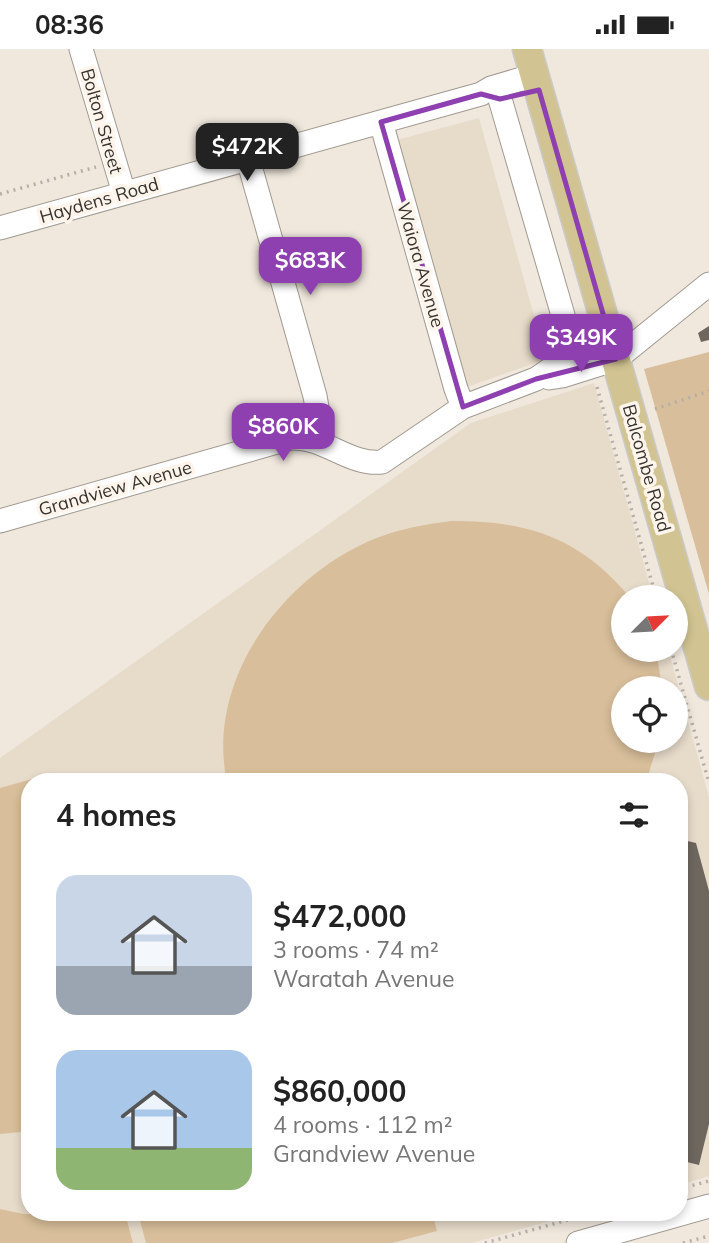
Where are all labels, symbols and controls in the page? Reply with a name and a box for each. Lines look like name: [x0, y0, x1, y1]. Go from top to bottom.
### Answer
text: 08:36: [35, 8, 104, 41]
street label: Bolton Street: [76, 66, 128, 176]
pin: $472K: [198, 123, 296, 183]
text: $472K: [212, 131, 282, 160]
street label: Haydens Road: [37, 172, 161, 228]
street label: Waiora Avenue: [392, 200, 450, 330]
pin: $683K: [261, 237, 359, 297]
text: $683K: [275, 245, 345, 274]
pin: $349K: [532, 315, 630, 374]
text: $349K: [546, 322, 616, 351]
street label: Balcombe Road: [618, 402, 676, 534]
pin: $860K: [234, 403, 332, 463]
text: $860K: [248, 411, 318, 440]
street label: Grandview Avenue: [36, 455, 194, 521]
north arrow: [611, 585, 688, 661]
map controls: [611, 585, 688, 753]
button: locate: [611, 676, 688, 753]
text: 4 homes: [56, 796, 177, 834]
icon: filters: [615, 796, 653, 834]
text: $472,000: [273, 897, 406, 935]
icon: home: [112, 903, 196, 987]
text: 3 rooms · 74 m²: [273, 935, 439, 964]
text: Waratah Avenue: [273, 964, 455, 993]
text: $860,000: [273, 1072, 406, 1110]
icon: home: [112, 1078, 196, 1162]
text: 4 rooms · 112 m²: [273, 1110, 453, 1139]
text: Grandview Avenue: [273, 1139, 475, 1168]

